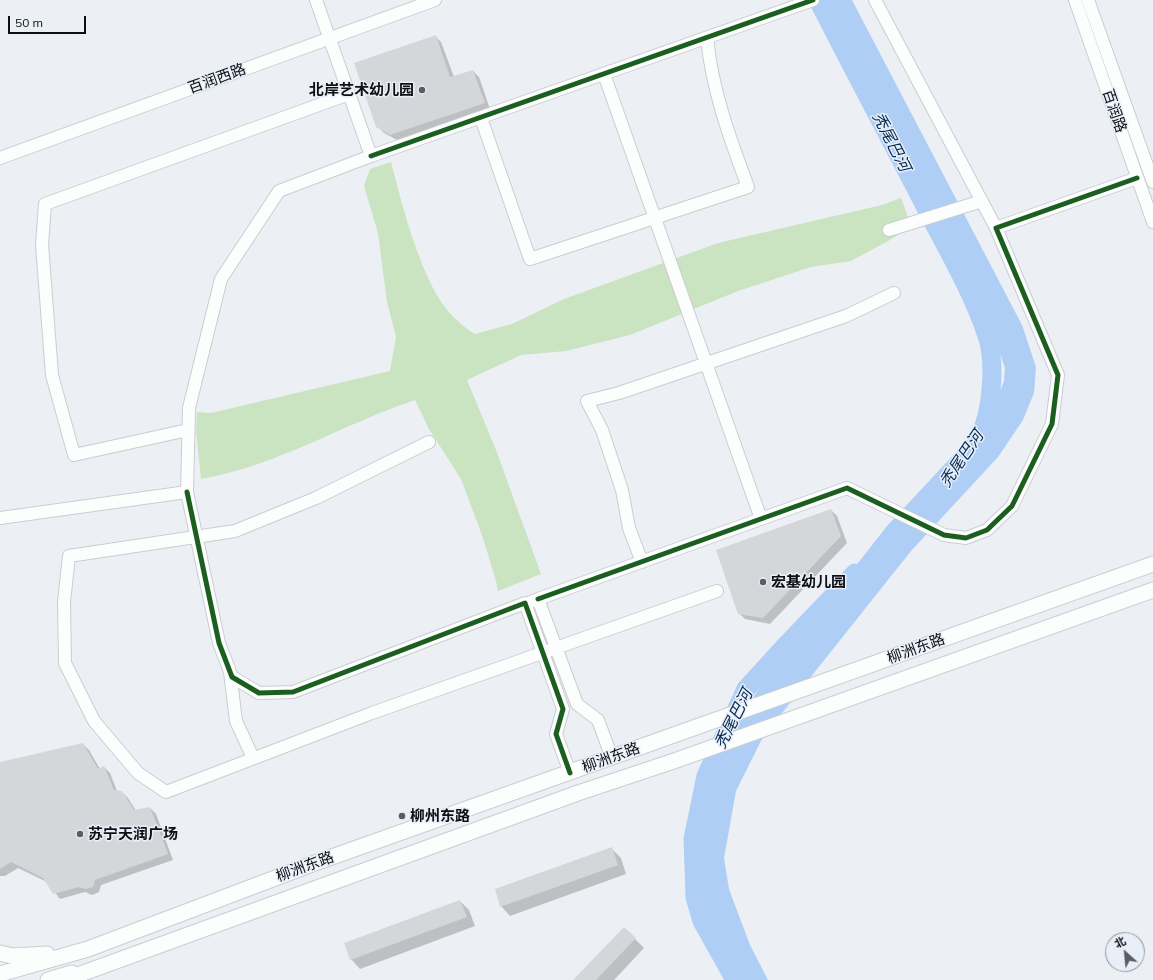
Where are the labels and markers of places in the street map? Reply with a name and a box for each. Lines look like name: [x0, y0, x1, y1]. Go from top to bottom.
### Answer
place label: 北岸艺术幼儿园: [309, 81, 414, 99]
marker: 北岸艺术幼儿园: [417, 85, 427, 95]
place label: 宏基幼儿园: [771, 573, 846, 591]
marker: 宏基幼儿园: [758, 577, 768, 587]
place label: 柳州东路: [410, 807, 470, 825]
marker: 柳州东路: [397, 811, 407, 821]
place label: 苏宁天润广场: [88, 825, 178, 843]
marker: 苏宁天润广场: [75, 829, 85, 839]

